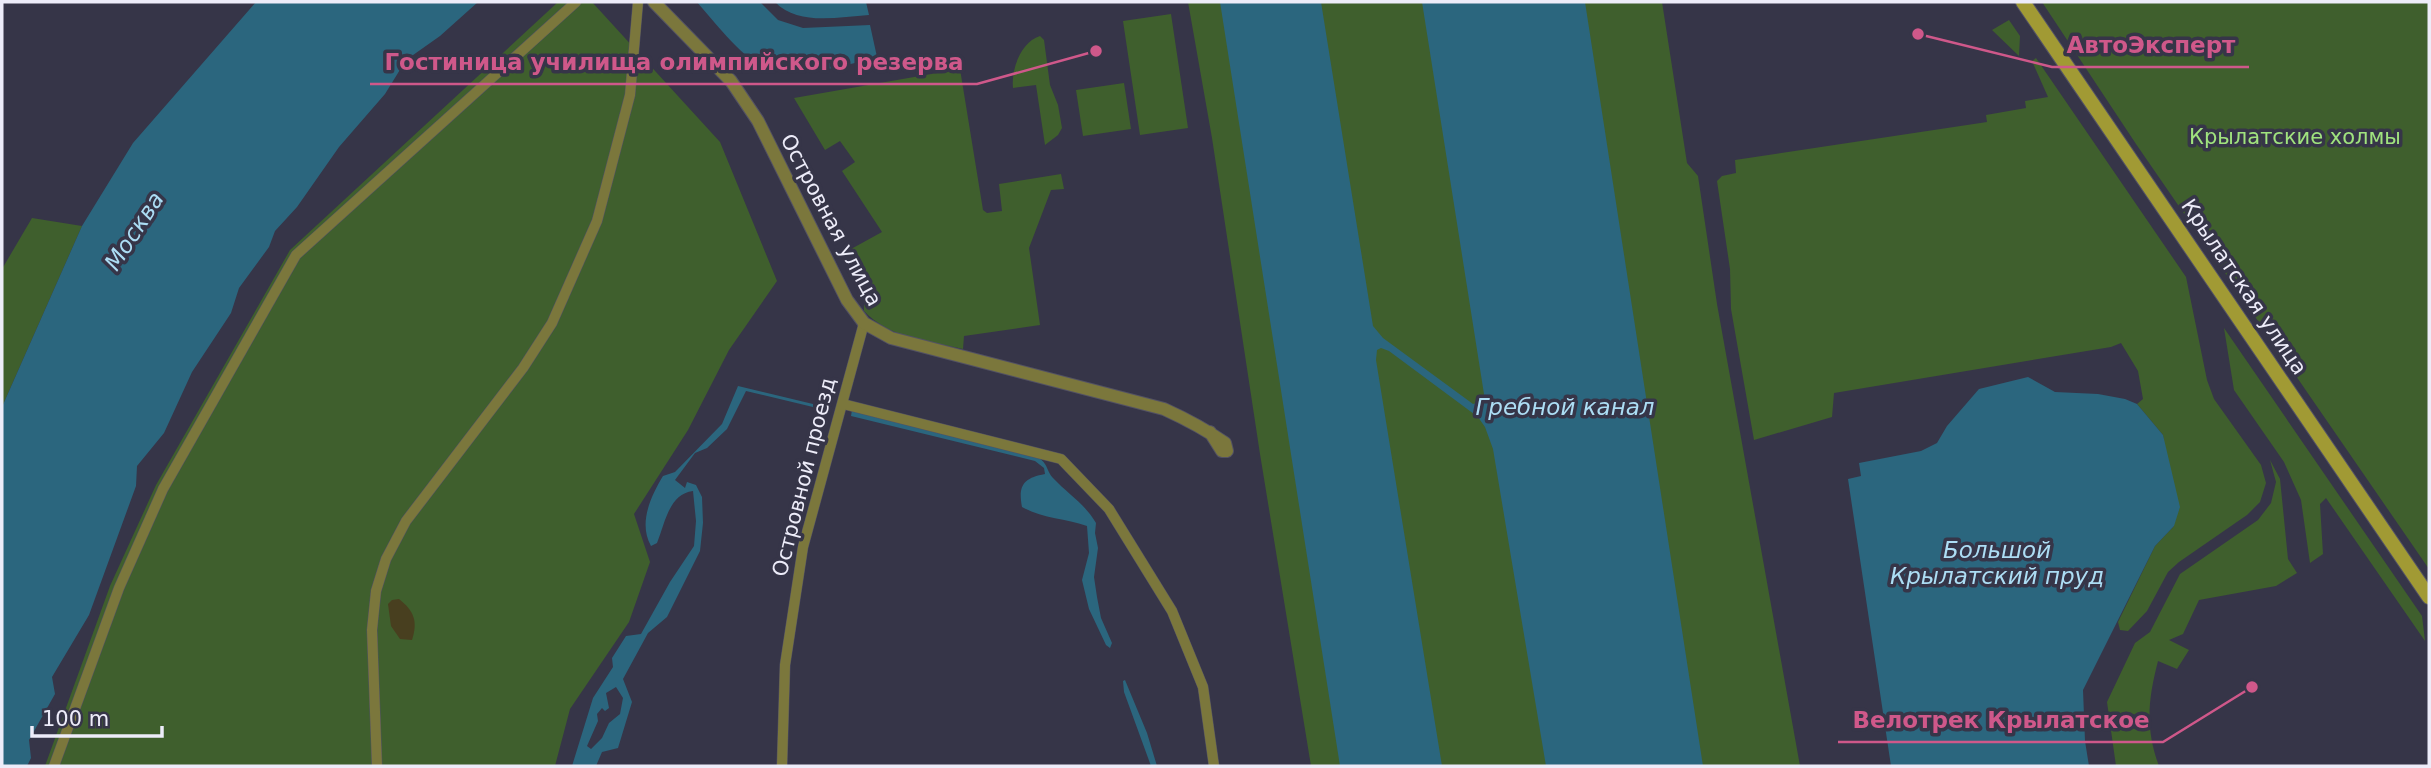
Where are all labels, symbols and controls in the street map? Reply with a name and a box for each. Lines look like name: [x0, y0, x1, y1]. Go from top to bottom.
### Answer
callout: АвтоЭксперт: [2052, 23, 2249, 67]
text: АвтоЭксперт: [2067, 32, 2236, 58]
callout: Гостиница училища олимпийского резерва: [370, 40, 977, 84]
text: Гостиница училища олимпийского резерва: [384, 49, 964, 75]
park label: Крылатские холмы: [2189, 125, 2401, 149]
street label: Островная улица: [775, 130, 887, 310]
water label: Москва: [99, 187, 169, 275]
street label: Крылатская улица: [2176, 195, 2312, 379]
street label: Островной проезд: [768, 375, 840, 579]
water label: Гребной канал: [1476, 394, 1655, 420]
water label: Большой Крылатский пруд: [1890, 537, 2104, 589]
scale bar: [32, 694, 161, 738]
callout: Велотрек Крылатское: [1838, 698, 2163, 742]
text: 100 m: [42, 707, 109, 731]
text: Велотрек Крылатское: [1852, 707, 2150, 733]

